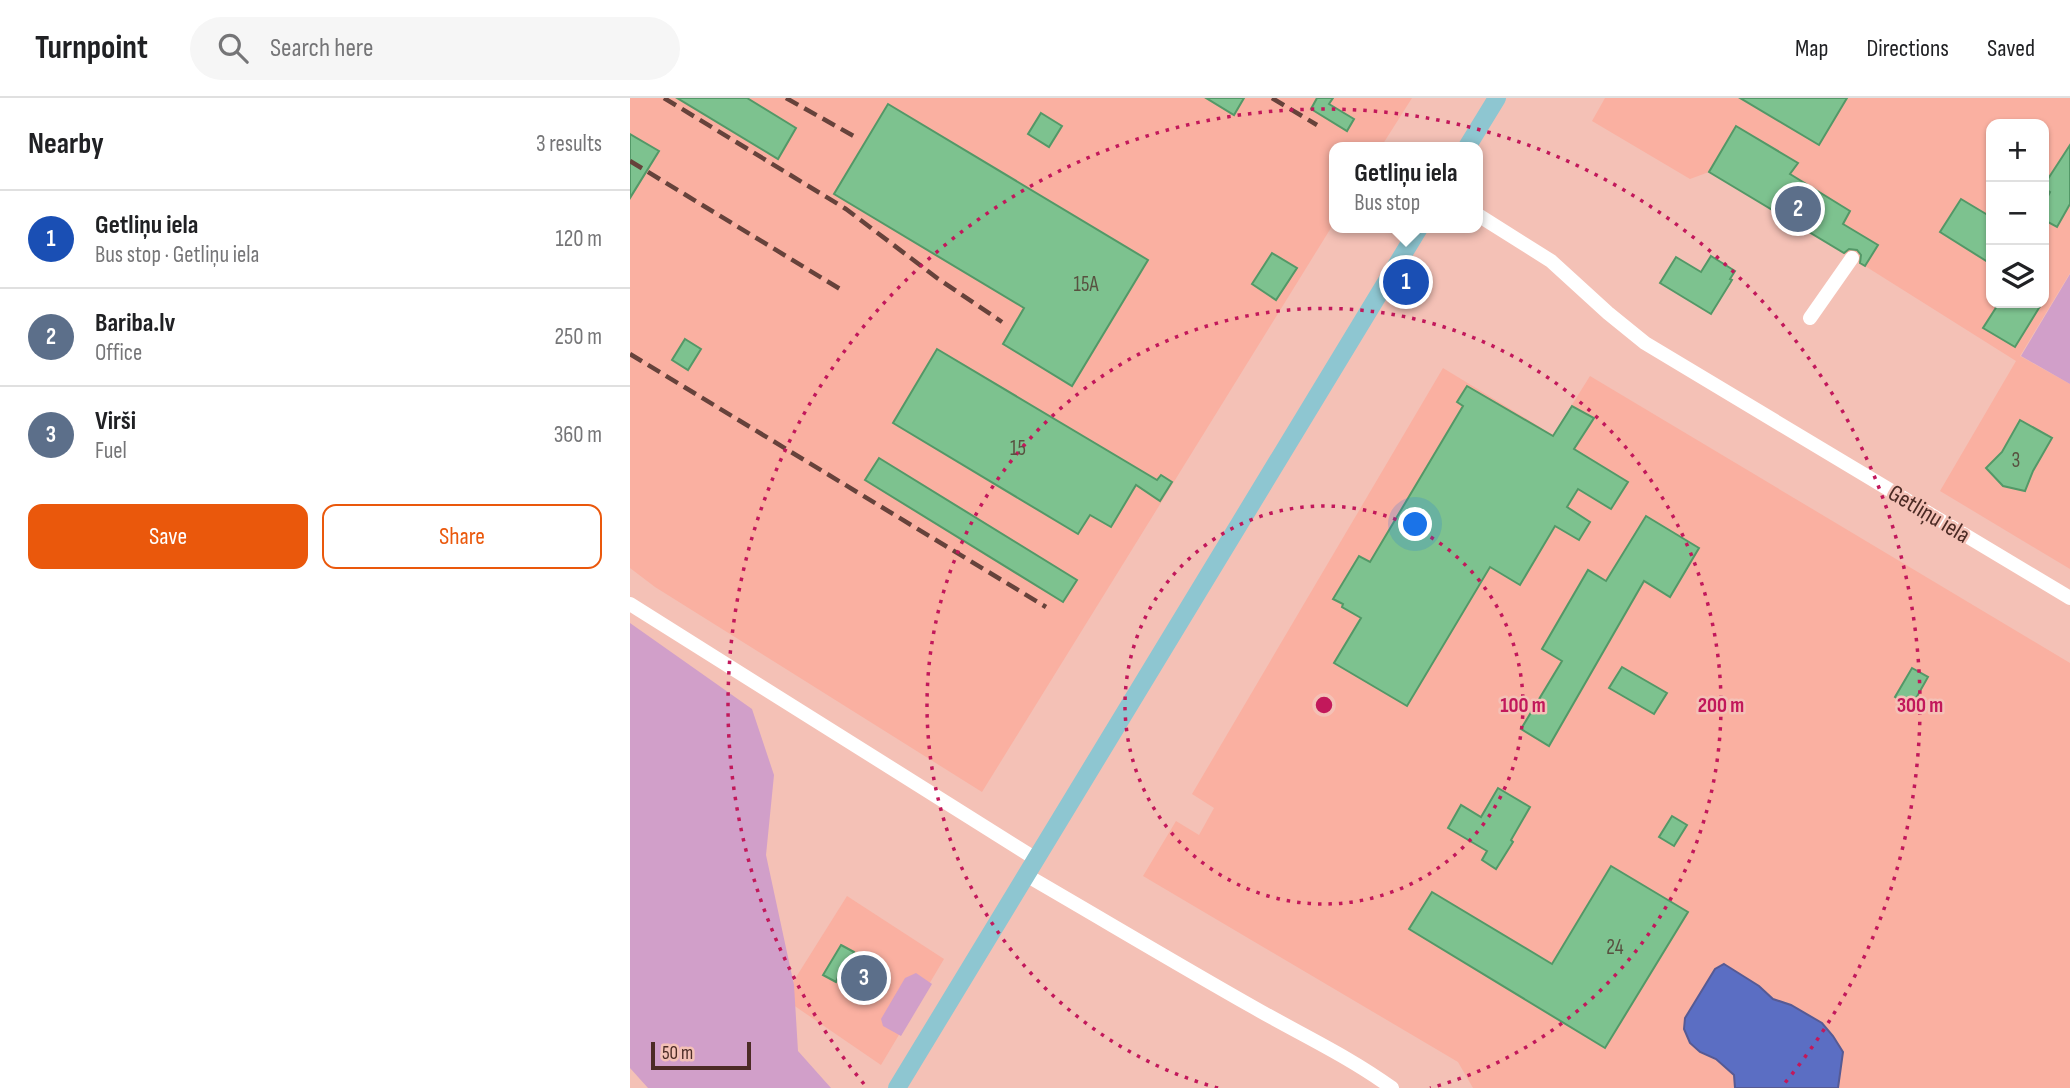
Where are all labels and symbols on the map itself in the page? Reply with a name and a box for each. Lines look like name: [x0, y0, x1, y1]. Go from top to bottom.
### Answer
pin: 2: [1775, 183, 1821, 235]
pin: 1: [1383, 256, 1429, 308]
house number: 15A: [1074, 272, 1099, 297]
house number: 15: [1010, 436, 1026, 461]
house number: 3: [2012, 448, 2020, 473]
street label: Getliņu iela: [1883, 478, 1975, 550]
your location: [1398, 507, 1432, 541]
centre of rings: [1312, 693, 1336, 717]
text: 100 m: [1500, 693, 1546, 718]
text: 200 m: [1698, 693, 1744, 718]
text: 300 m: [1897, 693, 1943, 718]
house number: 24: [1606, 935, 1624, 960]
pin: 3: [841, 952, 887, 1004]
scale bar: [651, 1039, 751, 1071]

